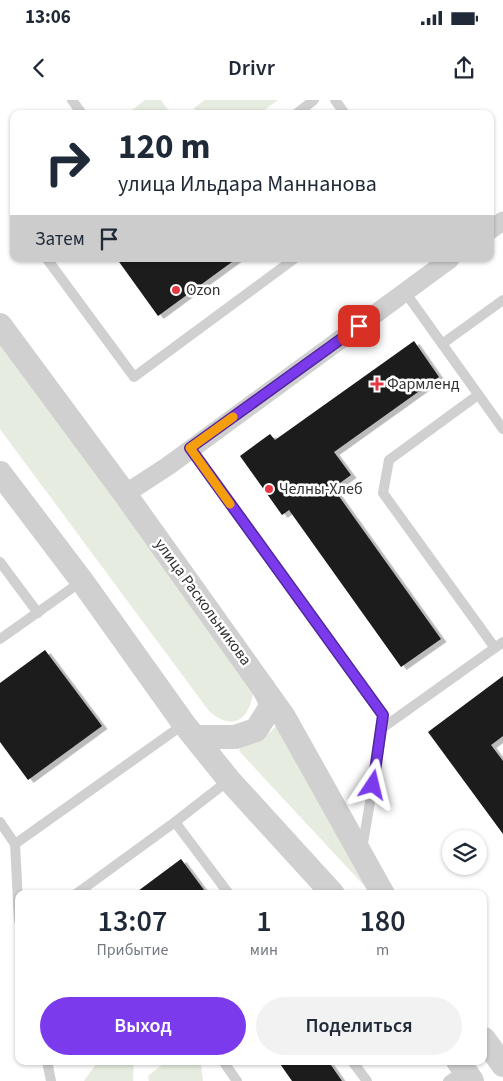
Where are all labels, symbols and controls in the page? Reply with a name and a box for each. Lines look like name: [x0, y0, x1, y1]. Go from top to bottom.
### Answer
text: 13:06: [25, 4, 71, 31]
text: Drivr: [228, 52, 275, 84]
icon: back: [25, 54, 53, 82]
icon: share: [450, 54, 478, 82]
text: 120 m: [118, 122, 210, 172]
icon: right: [35, 130, 100, 195]
text: улица Ильдара Маннанова: [118, 168, 377, 200]
icon: arrive: [95, 225, 123, 253]
text: Затем: [35, 226, 85, 253]
place label: Ozon: [186, 279, 221, 301]
marker: Ozon: [170, 284, 182, 296]
pin: [338, 305, 380, 347]
icon: arrive: [345, 312, 373, 340]
place label: Фармленд: [387, 373, 460, 395]
marker: Фармленд: [371, 378, 383, 390]
place label: Челны-Хлеб: [279, 478, 363, 500]
marker: Челны-Хлеб: [263, 483, 275, 495]
street label: улица Раскольникова: [149, 534, 257, 670]
position arrow: [346, 758, 398, 810]
map controls: [442, 830, 487, 875]
button: layers: [442, 830, 487, 875]
text: 13:07: [98, 900, 167, 943]
text: 1: [256, 900, 272, 943]
text: 180: [359, 900, 406, 943]
text: Прибытие: [96, 939, 168, 961]
text: мин: [250, 939, 278, 961]
text: m: [376, 939, 389, 961]
button: Выход: [40, 997, 246, 1055]
button: Поделиться: [256, 997, 462, 1055]

